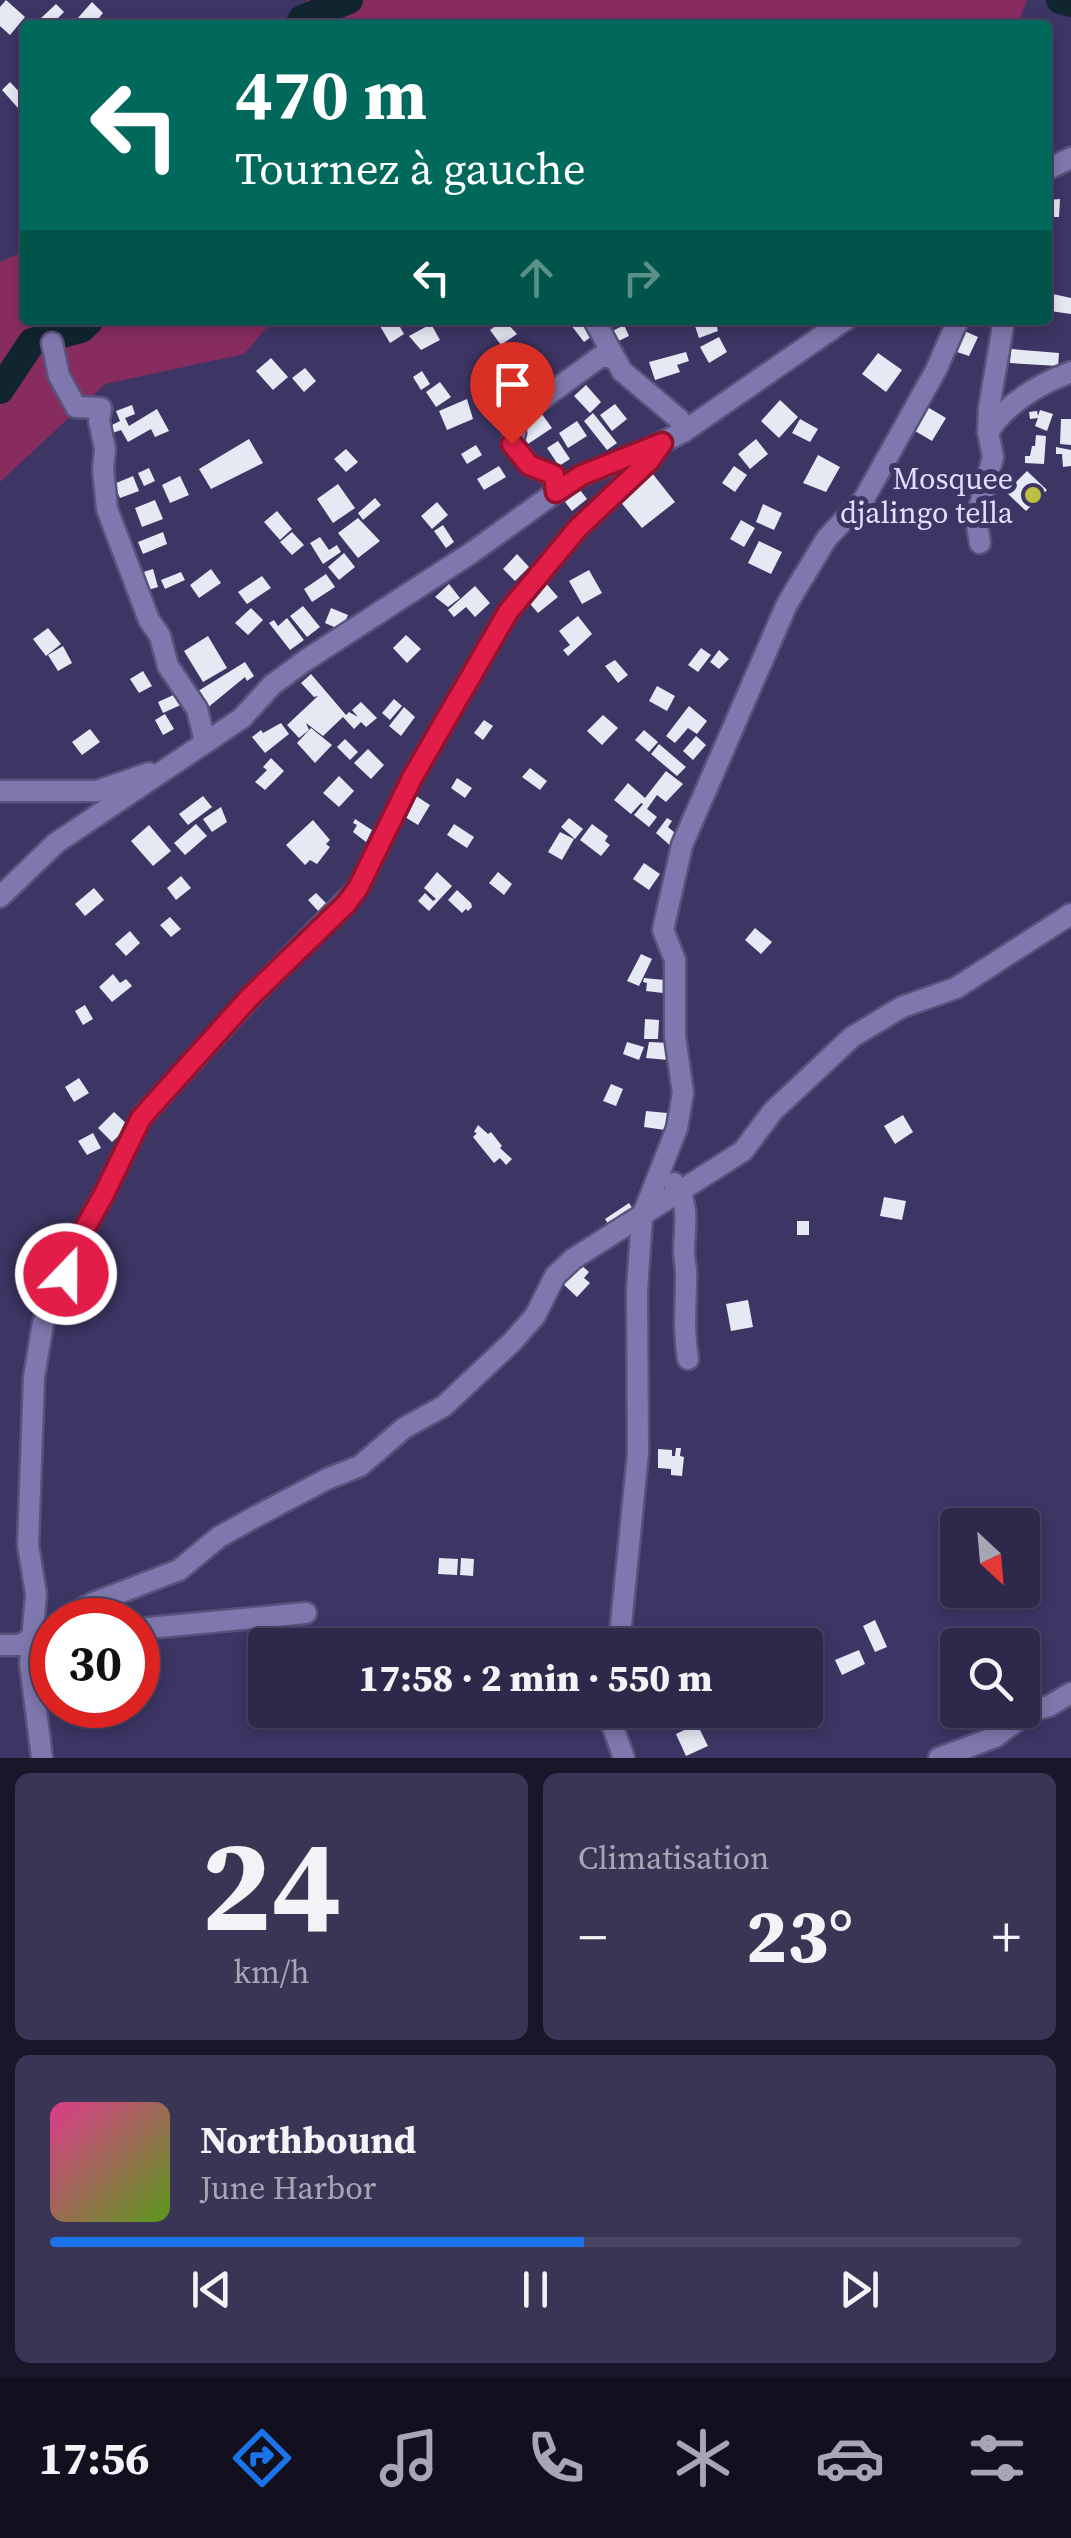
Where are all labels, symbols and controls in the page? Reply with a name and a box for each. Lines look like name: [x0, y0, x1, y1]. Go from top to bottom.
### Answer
text: 470 m: [235, 46, 427, 142]
icon: left: [70, 60, 200, 190]
text: Tournez à gauche: [235, 137, 586, 199]
icon: left: [404, 250, 459, 305]
icon: ahead: [509, 250, 564, 305]
icon: right: [614, 250, 669, 305]
pin: [470, 342, 555, 445]
icon: arrive: [485, 357, 540, 412]
place label: Mosquee djalingo tella: [840, 458, 1014, 533]
marker: Mosquee djalingo tella: [1022, 484, 1044, 506]
position arrow: [14, 1222, 118, 1326]
north arrow: [940, 1508, 1040, 1608]
map controls: [940, 1508, 1040, 1728]
speed limit sign: 30: [30, 1598, 160, 1728]
button: search: [940, 1628, 1040, 1728]
text: 17:58 · 2 min · 550 m: [358, 1652, 713, 1704]
text: 24: [201, 1795, 342, 1974]
text: Climatisation: [578, 1836, 769, 1880]
text: 23°: [746, 1884, 853, 1987]
text: −: [578, 1899, 607, 1974]
text: +: [992, 1899, 1021, 1974]
text: km/h: [233, 1950, 310, 1994]
text: Northbound: [200, 2114, 416, 2166]
text: June Harbor: [200, 2166, 376, 2210]
icon: previous: [184, 2262, 239, 2317]
icon: pause: [508, 2262, 563, 2317]
icon: next: [832, 2262, 887, 2317]
icon: directions: [227, 2423, 297, 2493]
icon: music: [374, 2423, 444, 2493]
icon: phone: [521, 2423, 591, 2493]
icon: climate: [668, 2423, 738, 2493]
icon: car: [815, 2423, 885, 2493]
icon: filters: [962, 2423, 1032, 2493]
text: 17:56: [39, 2427, 150, 2489]

